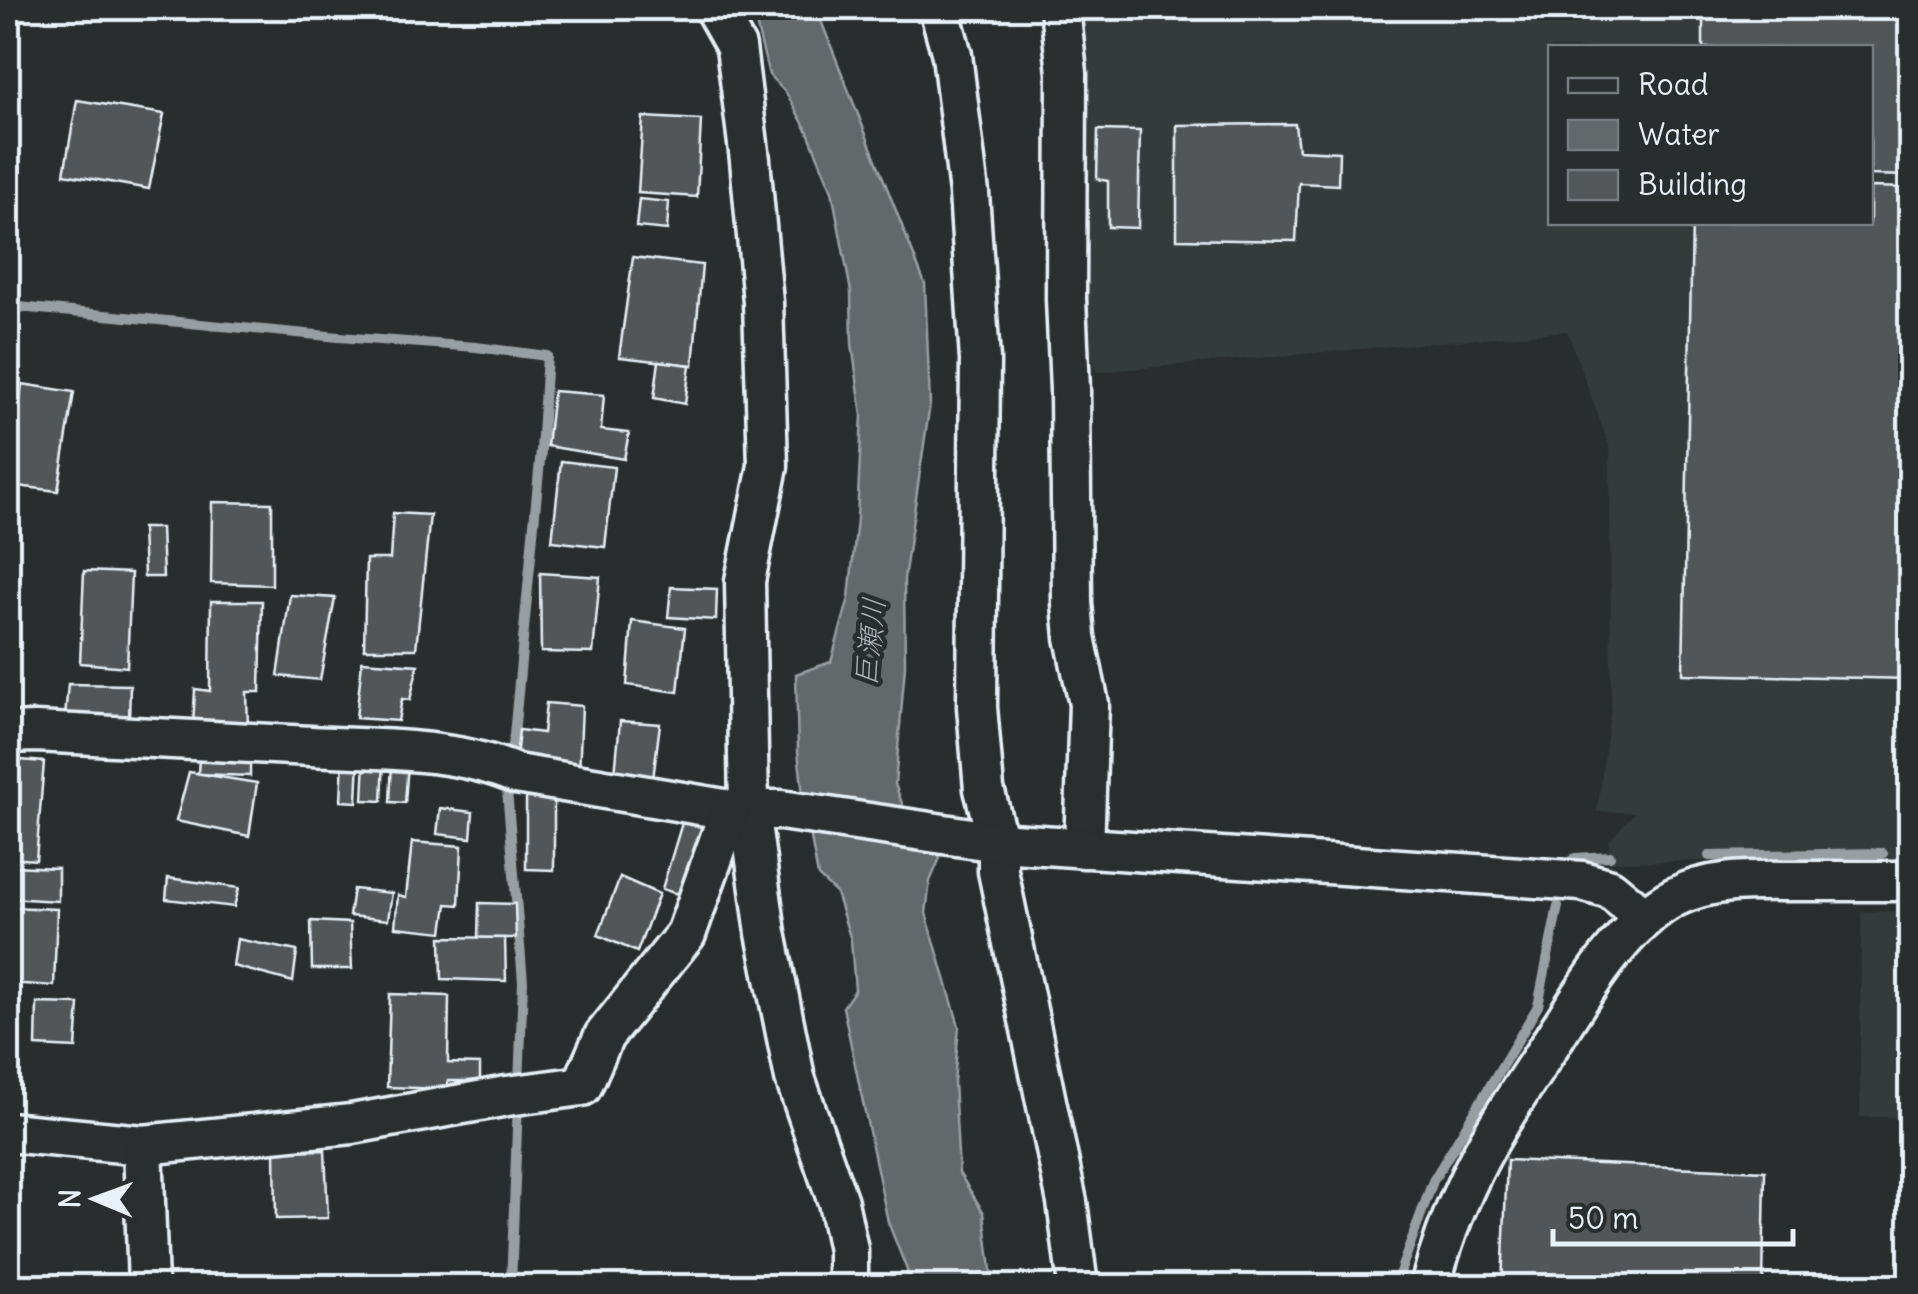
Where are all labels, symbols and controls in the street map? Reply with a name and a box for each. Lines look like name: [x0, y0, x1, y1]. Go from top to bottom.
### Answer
legend: [1548, 45, 1873, 225]
text: Road: [1638, 65, 1708, 103]
text: Water: [1638, 115, 1720, 153]
text: Building: [1638, 165, 1747, 203]
water label: 巨瀬川: [845, 595, 893, 689]
north arrow: [45, 1149, 145, 1249]
scale bar: [1553, 1184, 1793, 1246]
text: N: [52, 1189, 88, 1209]
text: 50 m: [1568, 1199, 1638, 1237]

